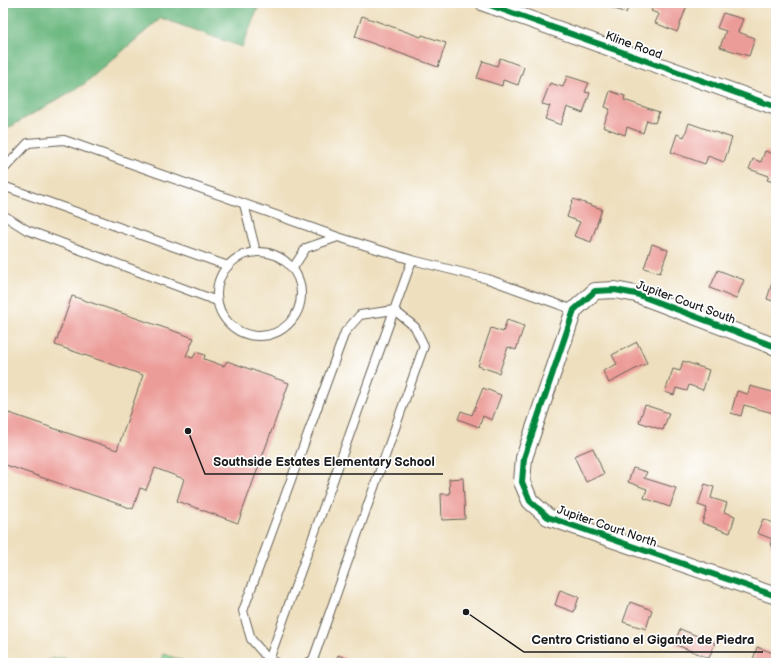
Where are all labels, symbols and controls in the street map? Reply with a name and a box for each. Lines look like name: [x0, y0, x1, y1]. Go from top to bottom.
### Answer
street label: Kline Road: [603, 28, 664, 63]
street label: Jupiter Court South: [634, 278, 738, 328]
callout: Southside Estates Elementary School: [205, 449, 443, 474]
text: Southside Estates Elementary School: [213, 454, 435, 470]
street label: Jupiter Court North: [555, 502, 659, 551]
callout: Centro Cristiano el Gigante de Piedra: [524, 627, 763, 652]
text: Centro Cristiano el Gigante de Piedra: [532, 632, 754, 648]

